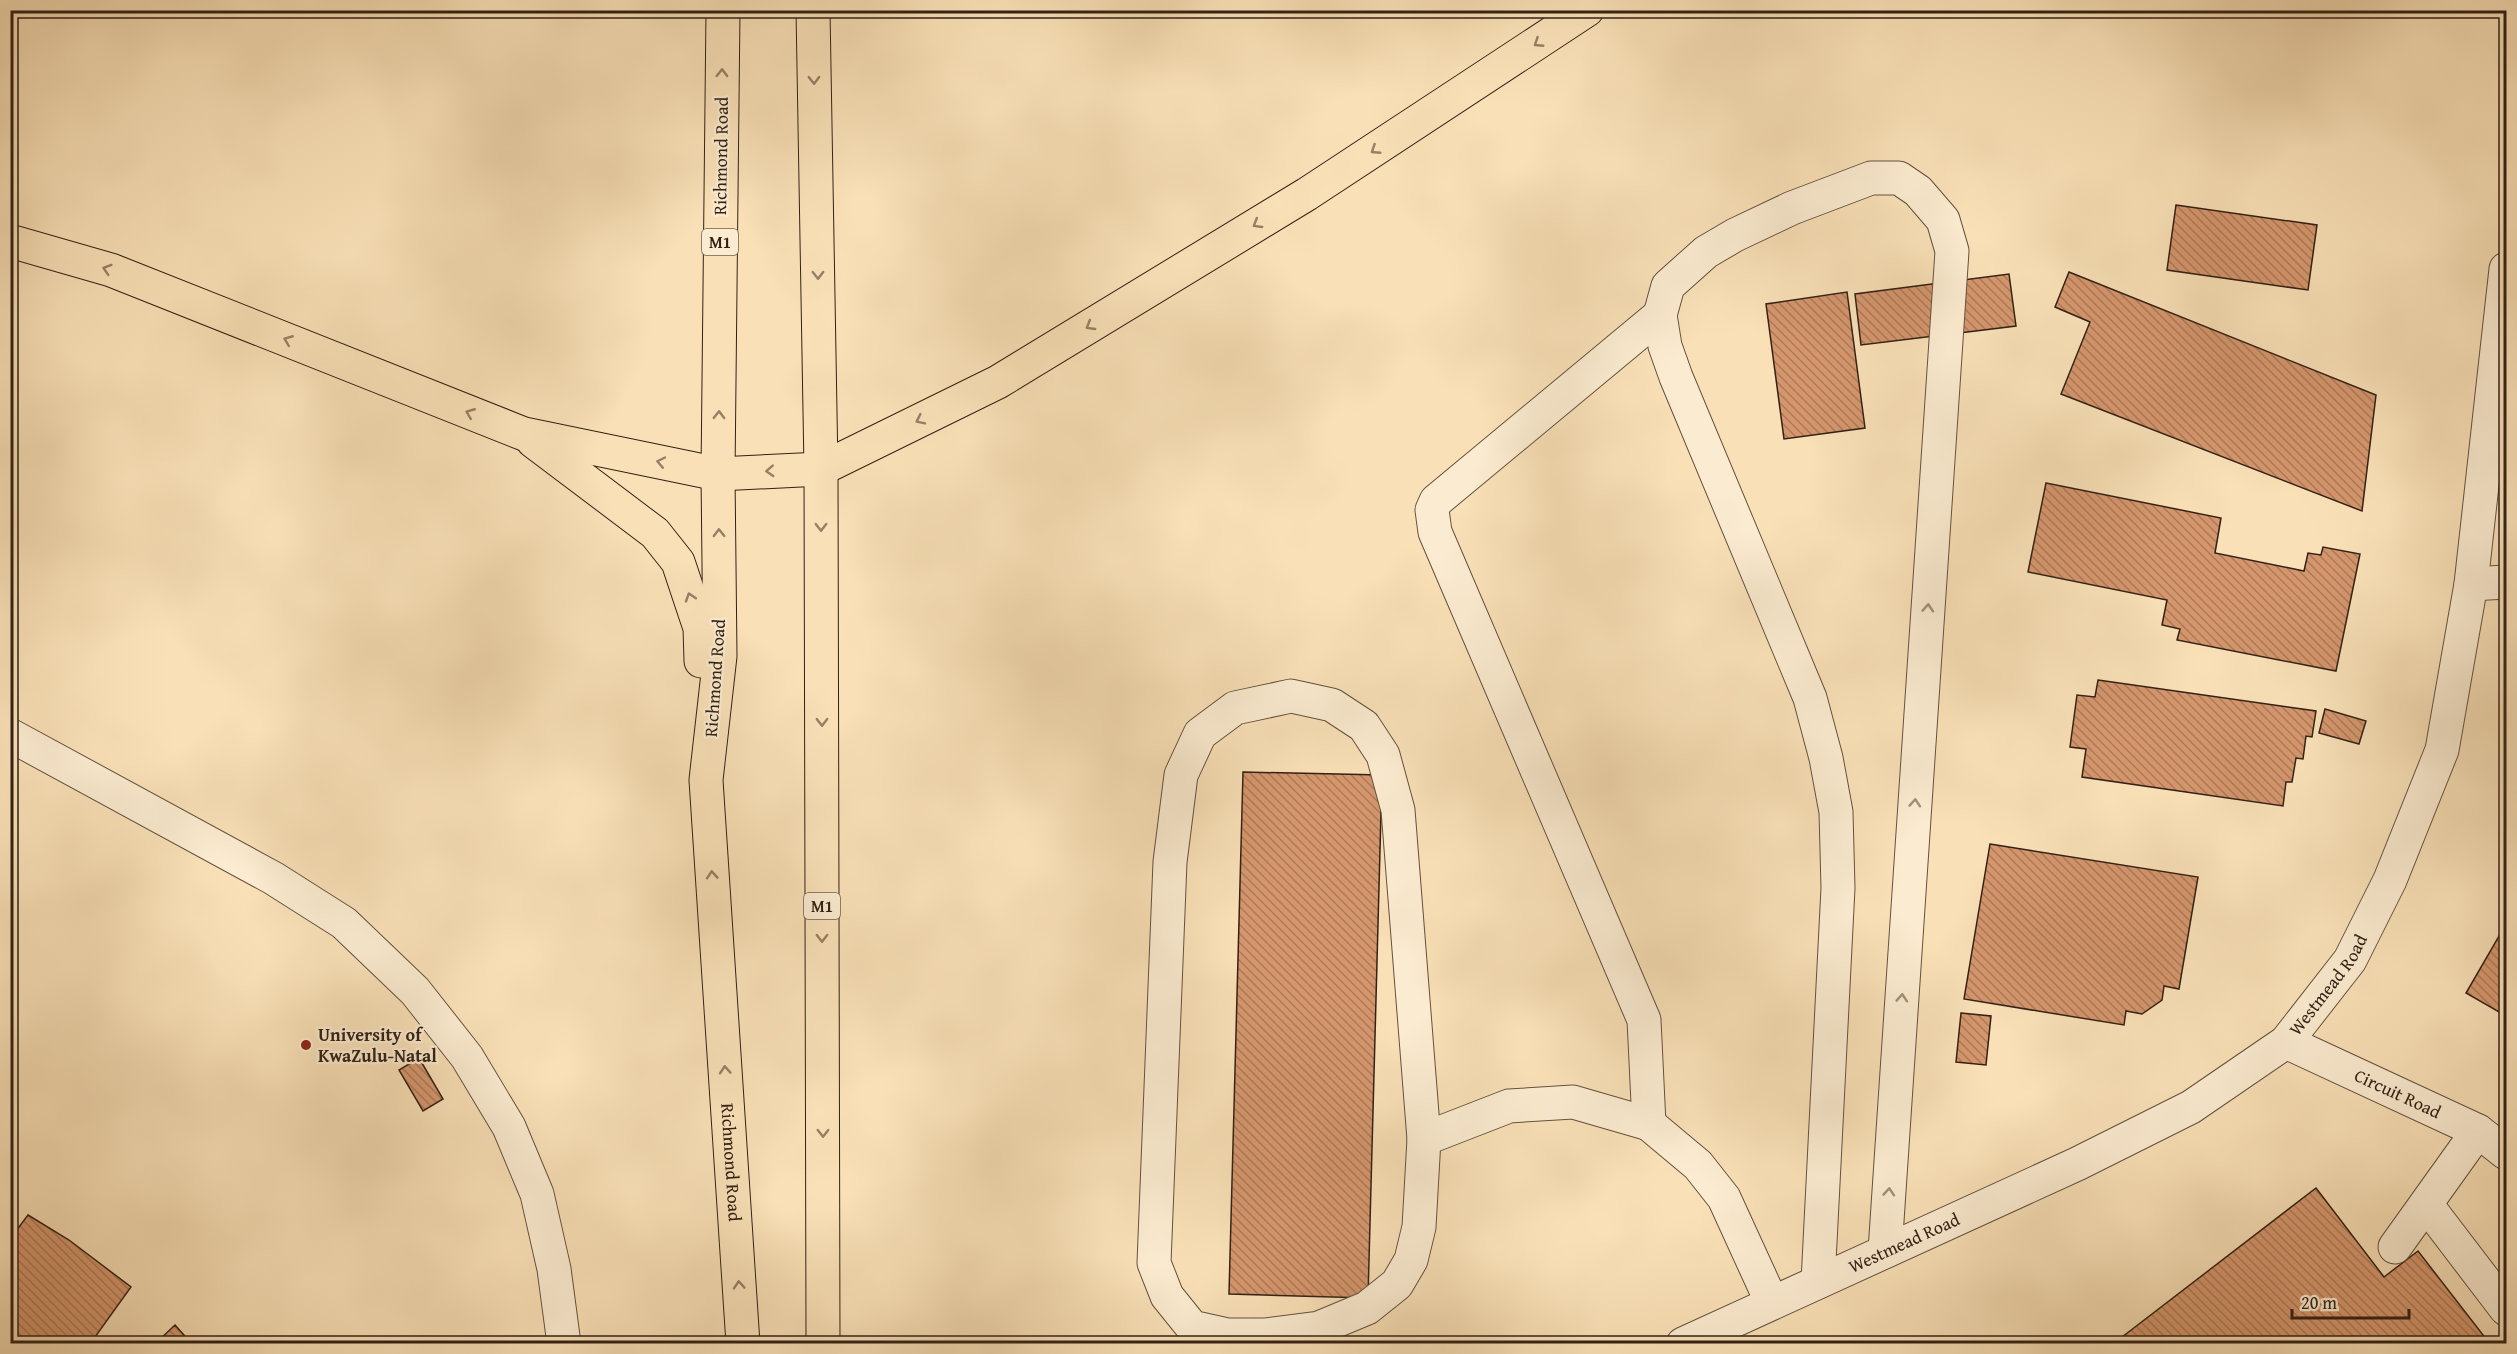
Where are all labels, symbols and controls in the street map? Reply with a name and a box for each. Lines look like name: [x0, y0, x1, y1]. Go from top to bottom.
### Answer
one-way arrow: [1534, 35, 1544, 47]
one-way arrow: [716, 69, 728, 78]
one-way arrow: [808, 76, 820, 85]
street label: Richmond Road: [706, 96, 735, 215]
one-way arrow: [1371, 142, 1381, 154]
one-way arrow: [1253, 217, 1263, 229]
road number: M1: [702, 229, 738, 255]
one-way arrow: [102, 264, 113, 276]
one-way arrow: [811, 271, 824, 280]
one-way arrow: [1086, 318, 1096, 330]
one-way arrow: [284, 335, 294, 348]
one-way arrow: [465, 408, 476, 420]
one-way arrow: [712, 411, 725, 420]
one-way arrow: [915, 413, 926, 424]
one-way arrow: [656, 456, 666, 469]
one-way arrow: [765, 465, 774, 478]
one-way arrow: [815, 523, 827, 532]
one-way arrow: [713, 529, 725, 538]
one-way arrow: [685, 592, 697, 603]
one-way arrow: [1921, 604, 1934, 613]
street label: Richmond Road: [697, 618, 732, 738]
one-way arrow: [816, 718, 828, 727]
one-way arrow: [1908, 799, 1921, 808]
one-way arrow: [706, 870, 719, 879]
road number: M1: [804, 893, 840, 919]
street label: Westmead Road: [2282, 929, 2374, 1041]
one-way arrow: [816, 934, 828, 943]
one-way arrow: [1895, 993, 1908, 1002]
place label: University of KwaZulu-Natal: [318, 1021, 437, 1069]
marker: University of KwaZulu-Natal: [299, 1038, 313, 1052]
street label: Circuit Road: [2350, 1062, 2446, 1125]
one-way arrow: [719, 1065, 732, 1074]
street label: Richmond Road: [714, 1102, 749, 1223]
one-way arrow: [817, 1129, 829, 1138]
one-way arrow: [1882, 1188, 1895, 1197]
street label: Westmead Road: [1844, 1205, 1964, 1280]
one-way arrow: [733, 1281, 746, 1290]
scale bar: [2292, 1282, 2409, 1320]
text: 20 m: [2301, 1289, 2337, 1316]

